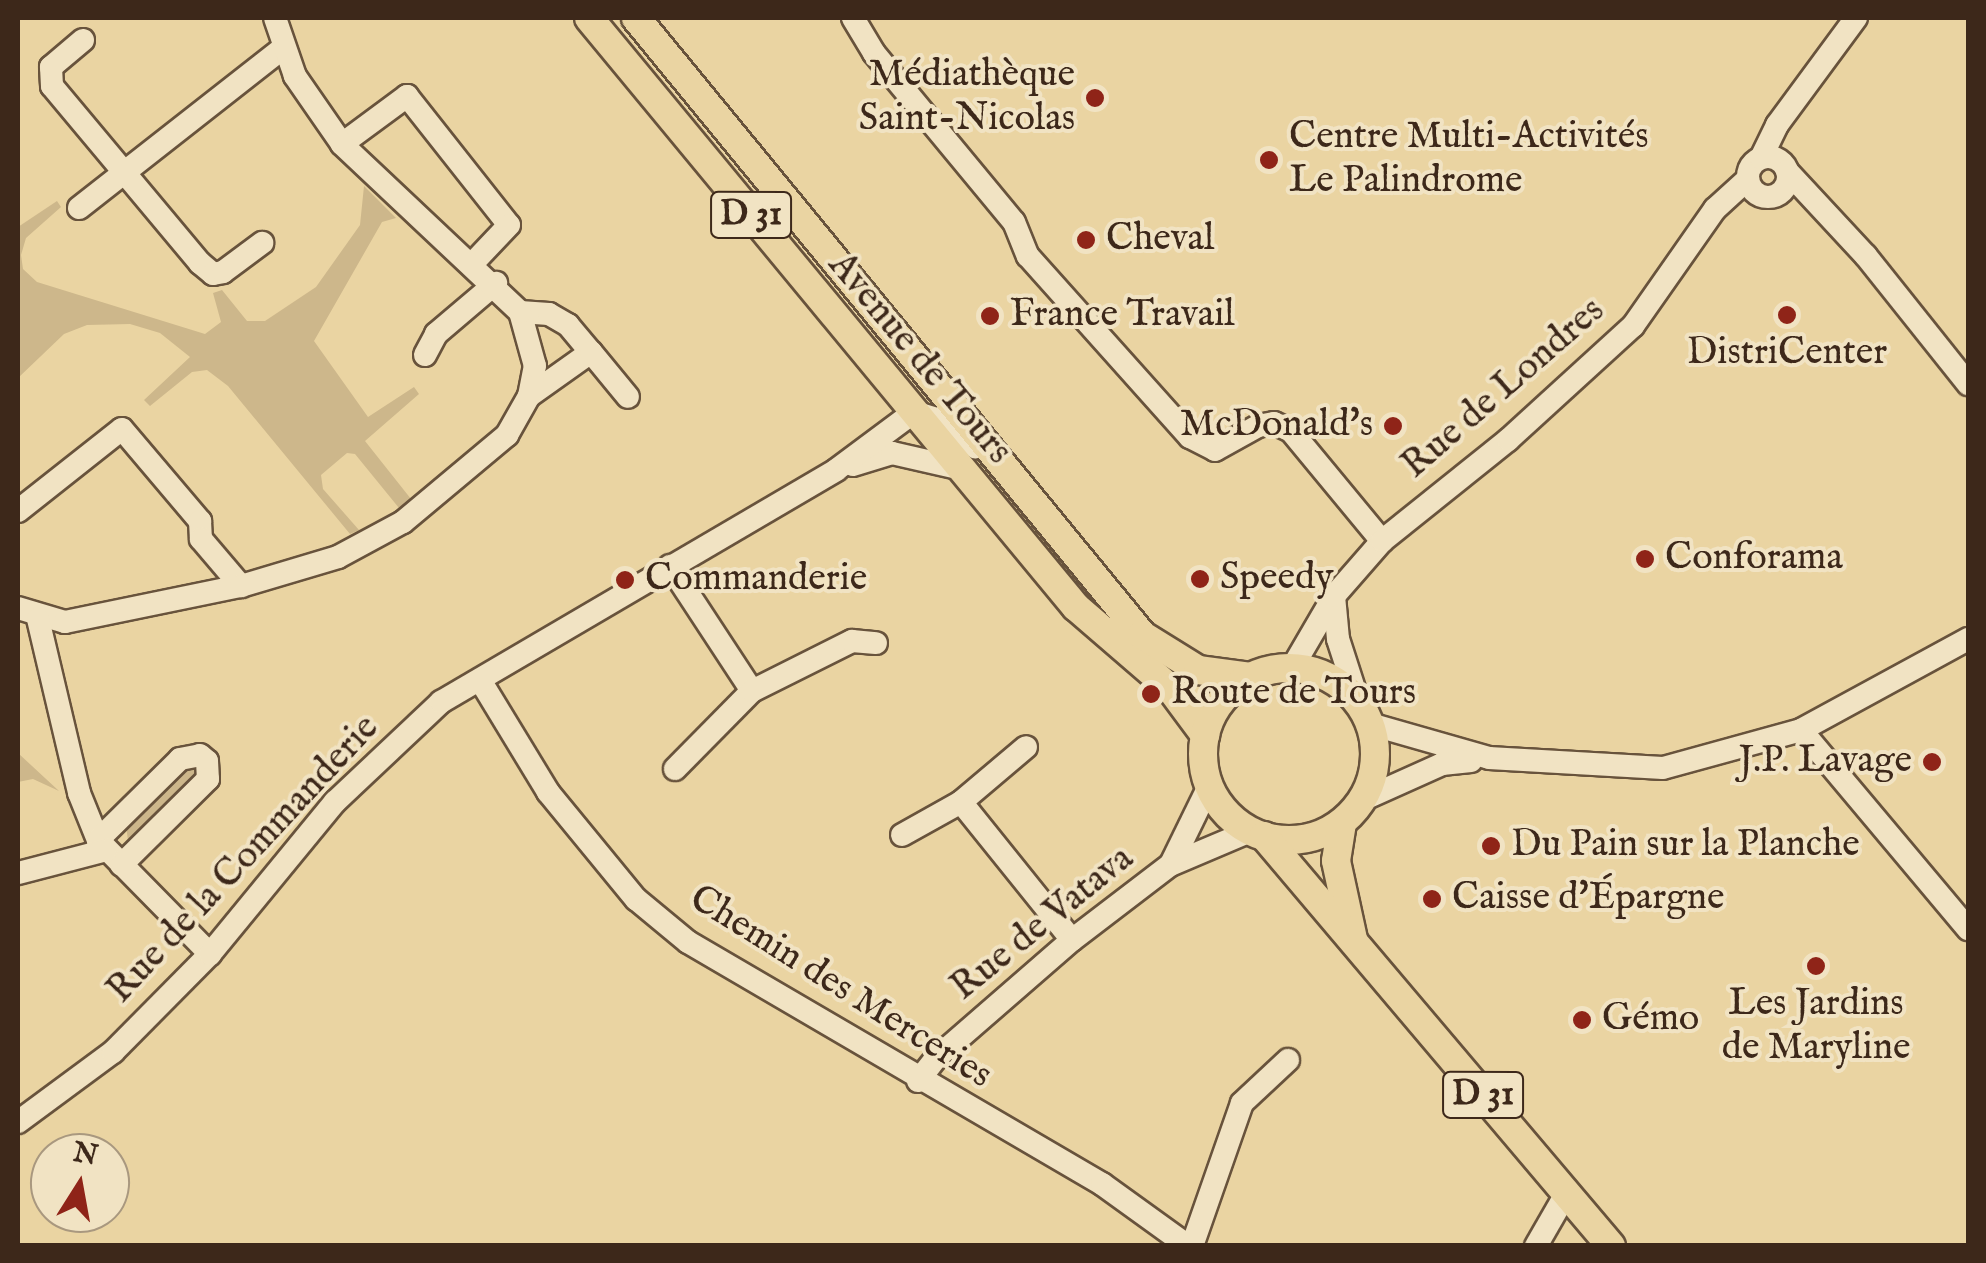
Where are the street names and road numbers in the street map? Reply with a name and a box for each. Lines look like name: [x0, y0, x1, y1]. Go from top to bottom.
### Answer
road number: D 31: [708, 185, 794, 245]
street label: Avenue de Tours: [817, 244, 1021, 474]
street label: Rue de Londres: [1394, 289, 1614, 489]
street label: Rue de la Commanderie: [99, 706, 389, 1014]
street label: Rue de Vatava: [943, 837, 1143, 1011]
street label: Chemin des Merceries: [681, 877, 999, 1099]
road number: D 31: [1440, 1065, 1526, 1125]

